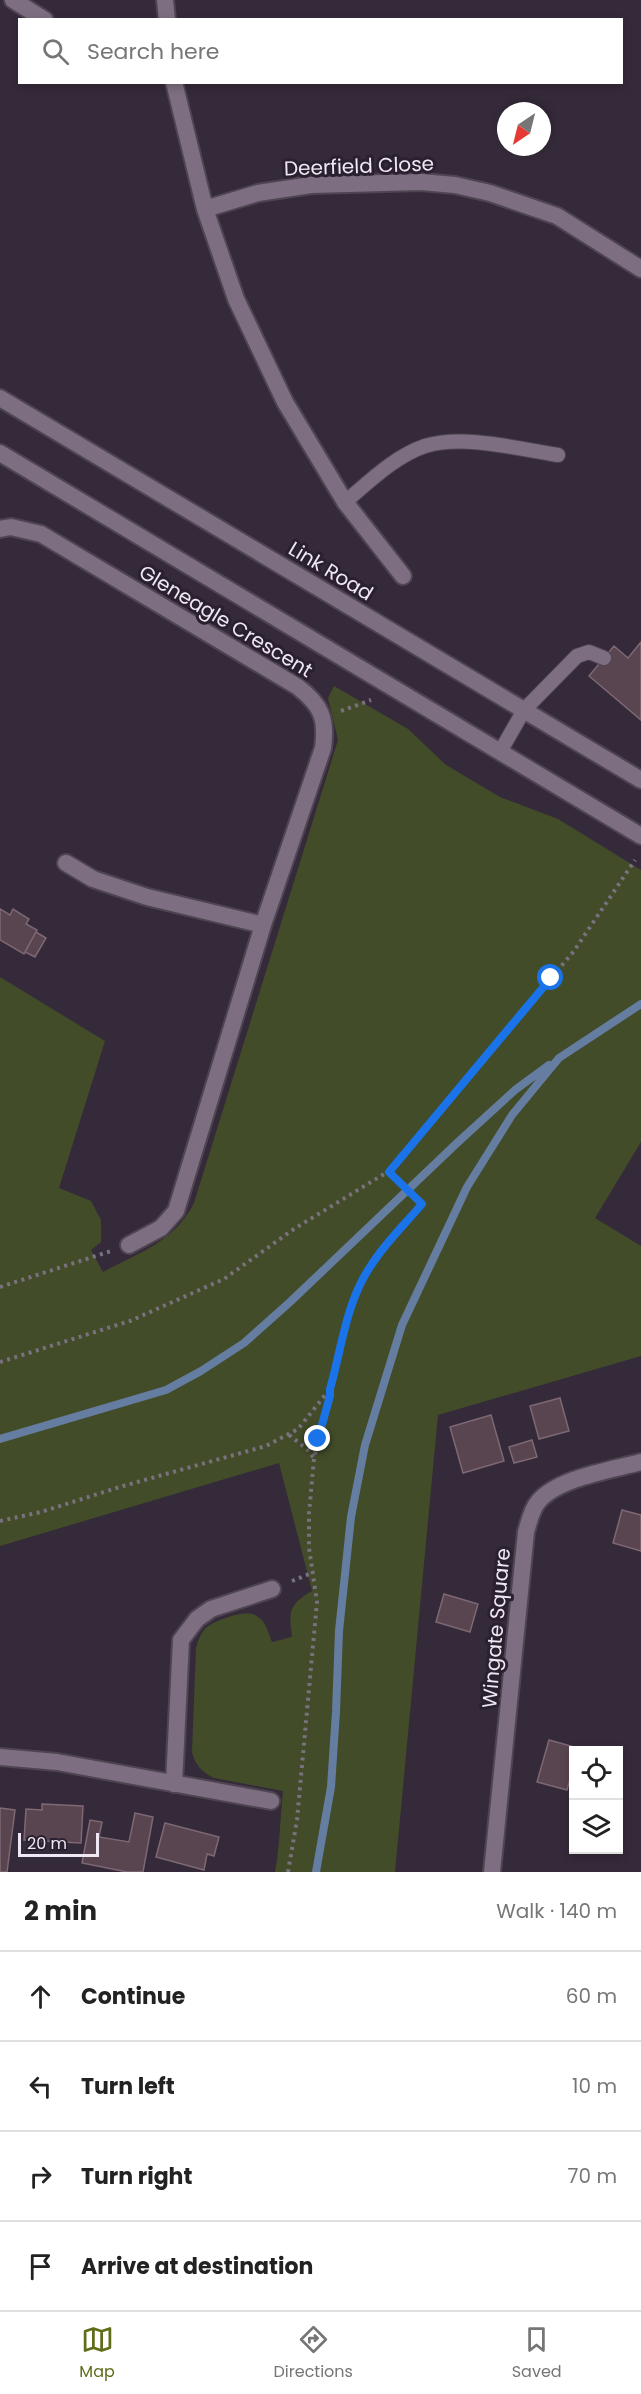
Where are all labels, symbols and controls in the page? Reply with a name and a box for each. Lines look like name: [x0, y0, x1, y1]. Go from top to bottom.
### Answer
search box: [18, 18, 623, 84]
icon: search: [39, 35, 72, 68]
text: Search here: [87, 36, 220, 67]
north arrow: [497, 102, 551, 156]
street label: Deerfield Close: [284, 149, 434, 183]
street label: Link Road: [284, 535, 378, 607]
street label: Gleneagle Crescent: [134, 558, 318, 684]
route start: [537, 964, 563, 990]
route end: [304, 1425, 330, 1451]
street label: Wingate Square: [475, 1547, 517, 1709]
map controls: [569, 1746, 623, 1854]
button: locate: [569, 1746, 623, 1800]
button: layers: [569, 1800, 623, 1854]
scale bar: [18, 1830, 99, 1858]
text: 20 m: [27, 1832, 67, 1855]
text: 2 min: [24, 1893, 97, 1929]
text: Walk · 140 m: [496, 1897, 617, 1925]
icon: ahead: [24, 1980, 57, 2013]
text: Continue: [81, 1981, 185, 2012]
text: 60 m: [566, 1982, 617, 2010]
icon: left: [24, 2070, 57, 2103]
text: Turn left: [81, 2071, 175, 2102]
text: 10 m: [572, 2072, 617, 2100]
icon: right: [24, 2160, 57, 2193]
text: Turn right: [81, 2161, 192, 2192]
text: 70 m: [568, 2162, 617, 2190]
icon: arrive: [24, 2250, 57, 2283]
text: Arrive at destination: [81, 2251, 313, 2282]
tab: Map: [79, 2323, 115, 2384]
tab: Directions: [274, 2323, 353, 2384]
tab: Saved: [512, 2323, 562, 2384]

